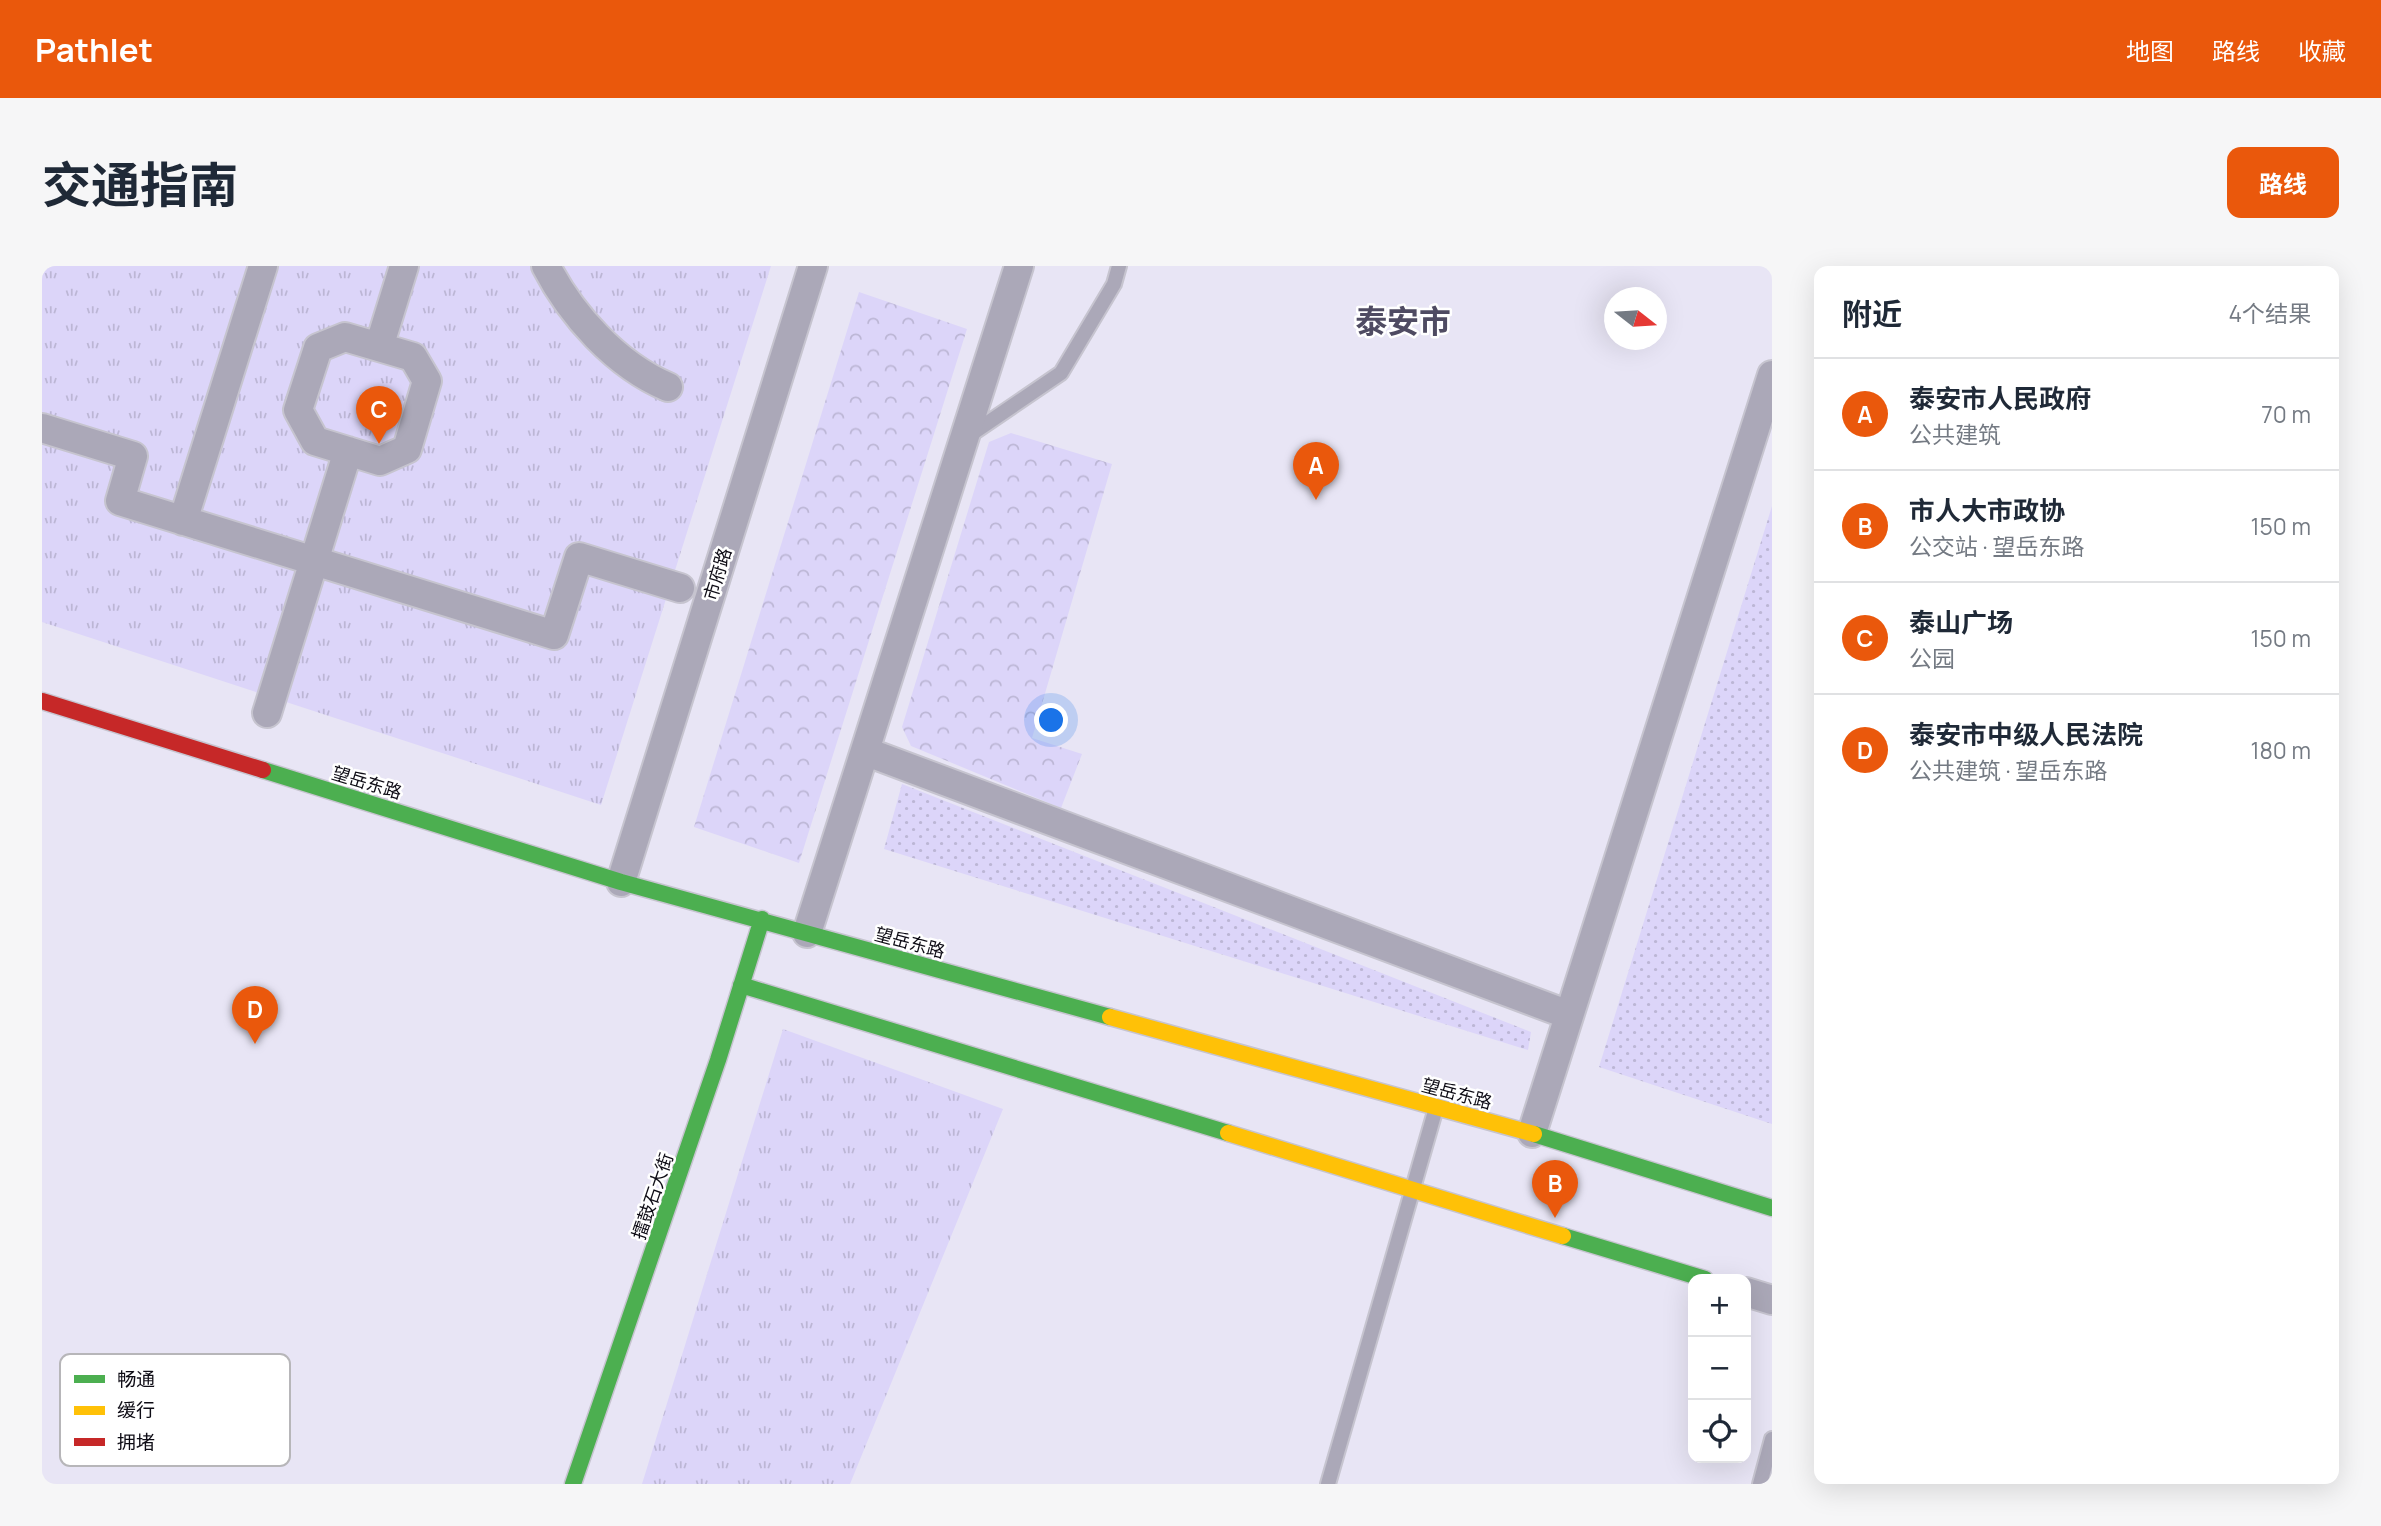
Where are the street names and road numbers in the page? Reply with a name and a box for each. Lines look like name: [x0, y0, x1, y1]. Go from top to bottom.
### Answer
street label: 市府路: [698, 545, 736, 603]
street label: 望岳东路: [329, 760, 405, 804]
street label: 望岳东路: [872, 921, 948, 963]
street label: 望岳东路: [1419, 1072, 1495, 1114]
street label: 擂鼓石大街: [626, 1150, 678, 1242]

